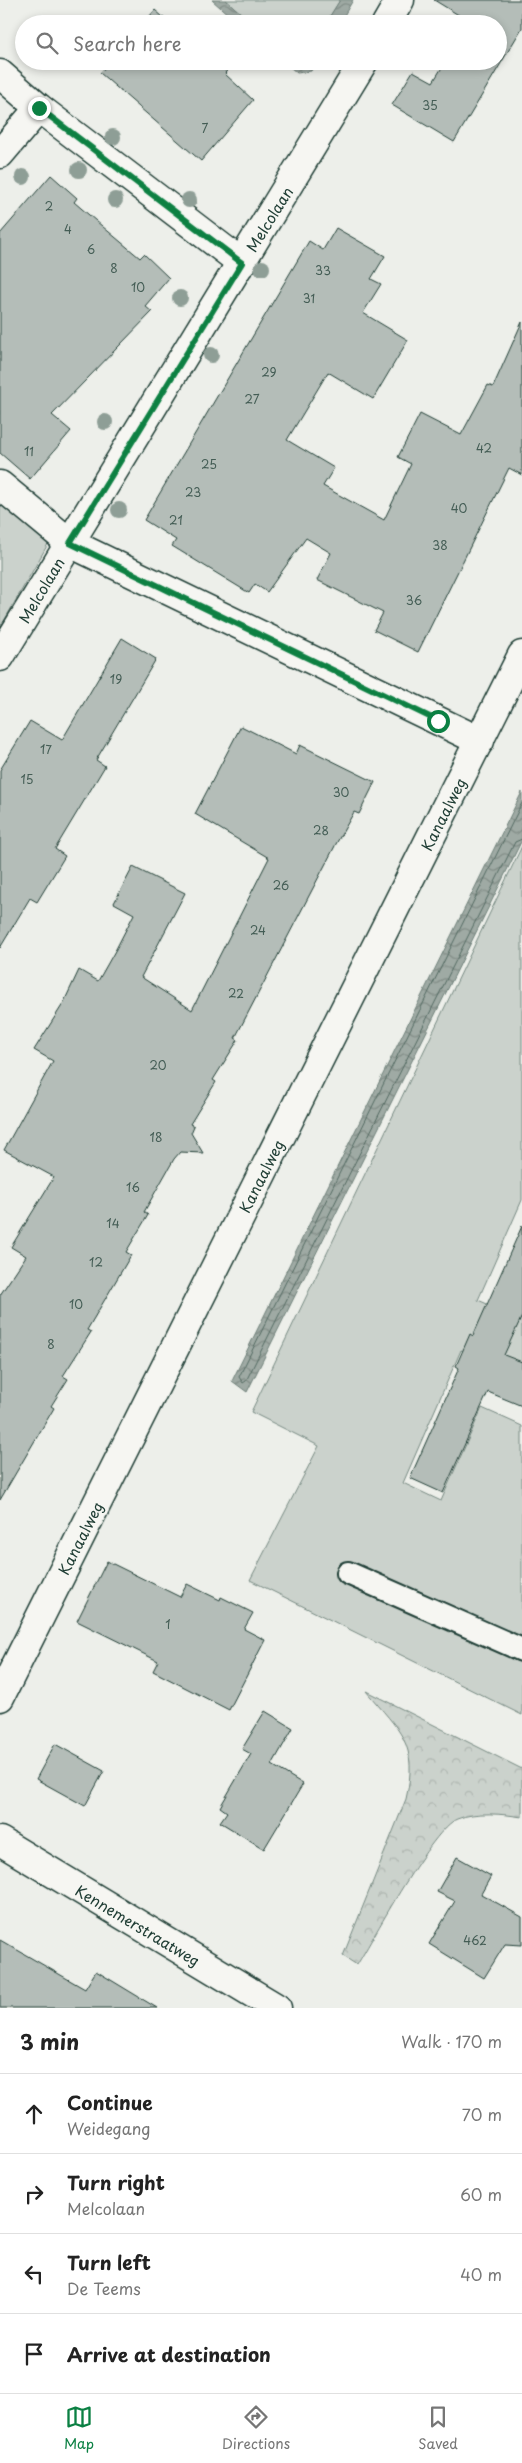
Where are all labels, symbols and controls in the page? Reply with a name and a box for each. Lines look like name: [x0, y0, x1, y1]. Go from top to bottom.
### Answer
search box: [15, 15, 507, 70]
icon: search: [33, 29, 61, 57]
text: Search here: [73, 29, 182, 57]
house number: 35: [422, 96, 438, 114]
route end: [28, 97, 51, 120]
house number: 7: [202, 119, 209, 137]
street label: Melcolaan: [240, 182, 298, 256]
house number: 2: [45, 197, 53, 215]
house number: 4: [64, 220, 72, 238]
house number: 6: [87, 240, 95, 258]
house number: 8: [110, 259, 118, 277]
house number: 33: [315, 261, 331, 279]
house number: 10: [131, 278, 145, 296]
house number: 31: [303, 289, 315, 307]
house number: 29: [261, 363, 277, 381]
house number: 27: [245, 390, 260, 408]
house number: 42: [476, 439, 492, 457]
house number: 11: [24, 442, 34, 460]
house number: 25: [201, 455, 217, 473]
house number: 23: [185, 483, 201, 501]
house number: 40: [451, 499, 468, 517]
house number: 21: [169, 511, 183, 529]
house number: 38: [432, 536, 448, 554]
street label: Melcolaan: [12, 553, 70, 627]
house number: 36: [406, 591, 422, 609]
house number: 19: [110, 670, 122, 688]
route start: [427, 710, 450, 733]
house number: 17: [40, 740, 52, 758]
house number: 15: [20, 770, 34, 788]
street label: Kanaalweg: [415, 773, 471, 855]
house number: 30: [333, 783, 350, 801]
house number: 28: [313, 821, 329, 839]
house number: 26: [273, 876, 289, 894]
house number: 24: [250, 921, 266, 939]
house number: 22: [228, 984, 244, 1002]
house number: 20: [149, 1056, 167, 1074]
house number: 18: [150, 1128, 162, 1146]
street label: Kanaalweg: [233, 1135, 289, 1217]
house number: 16: [126, 1178, 140, 1196]
house number: 14: [106, 1214, 120, 1232]
house number: 12: [89, 1253, 103, 1271]
house number: 10: [69, 1295, 83, 1313]
house number: 8: [47, 1335, 55, 1353]
street label: Kanaalweg: [52, 1497, 108, 1579]
house number: 1: [165, 1615, 171, 1633]
street label: Kennemerstraatweg: [71, 1879, 205, 1971]
house number: 462: [463, 1931, 487, 1949]
text: 3 min: [20, 2025, 79, 2057]
text: Walk · 170 m: [401, 2029, 502, 2053]
text: Continue: [67, 2088, 153, 2116]
icon: ahead: [20, 2100, 48, 2128]
text: 70 m: [462, 2102, 502, 2126]
text: Weidegang: [67, 2116, 151, 2140]
text: Turn right: [67, 2168, 165, 2196]
icon: right: [20, 2180, 48, 2208]
text: 60 m: [460, 2182, 502, 2206]
text: Melcolaan: [67, 2196, 145, 2220]
text: Turn left: [67, 2248, 151, 2276]
icon: left: [20, 2260, 48, 2288]
text: 40 m: [460, 2262, 502, 2286]
text: De Teems: [67, 2276, 141, 2300]
icon: arrive: [20, 2340, 48, 2368]
text: Arrive at destination: [67, 2340, 271, 2368]
tab: Map: [64, 2403, 94, 2454]
tab: Directions: [222, 2403, 290, 2454]
tab: Saved: [418, 2403, 458, 2454]

